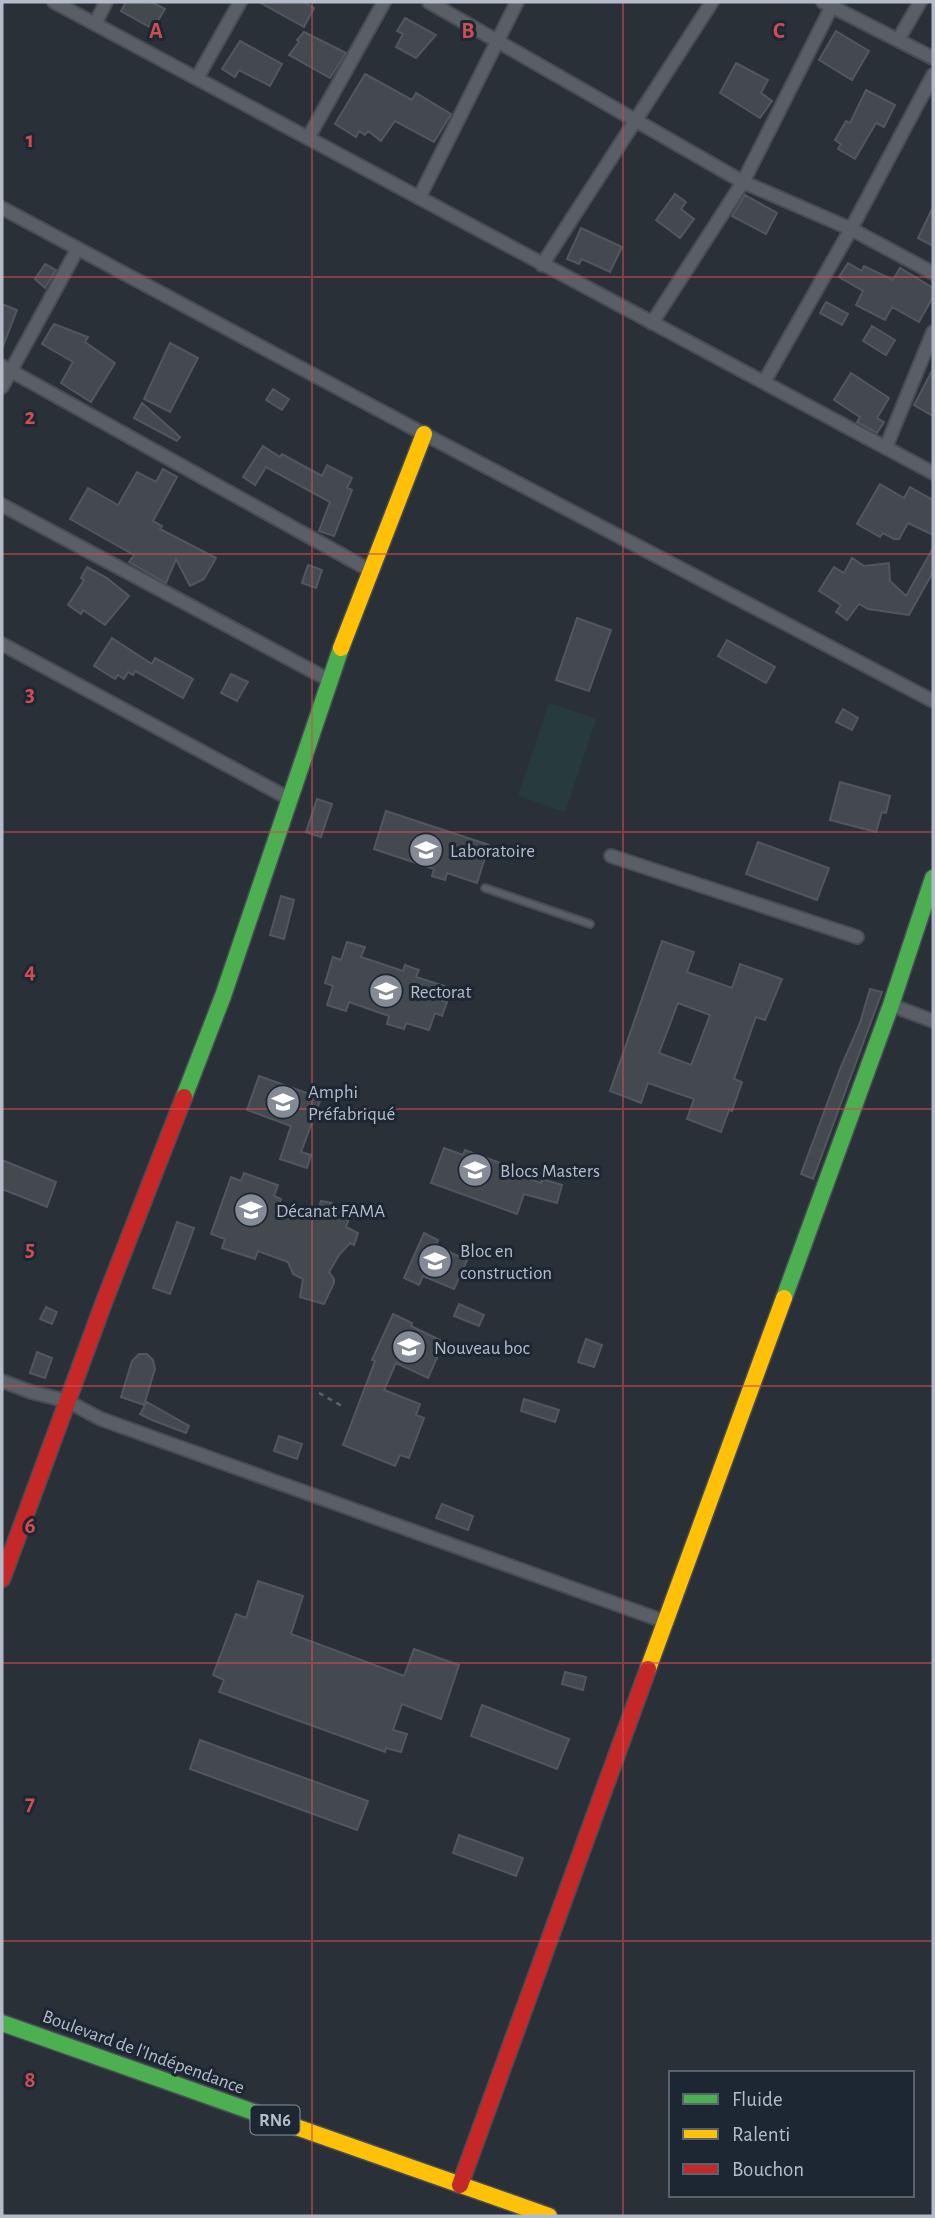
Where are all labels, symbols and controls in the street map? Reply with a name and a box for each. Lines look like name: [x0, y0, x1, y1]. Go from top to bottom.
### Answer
text: A: [149, 20, 163, 43]
text: B: [461, 20, 475, 43]
text: C: [773, 20, 785, 43]
text: 1: [26, 129, 34, 152]
text: 2: [25, 406, 36, 429]
text: 3: [25, 683, 35, 706]
school or university icon: Laboratoire: [407, 831, 445, 869]
place label: Laboratoire: [450, 842, 535, 861]
text: 4: [24, 960, 36, 983]
school or university icon: Rectorat: [367, 972, 405, 1010]
place label: Rectorat: [410, 983, 472, 1002]
school or university icon: Amphi Préfabriqué: [264, 1083, 302, 1121]
place label: Amphi Préfabriqué: [308, 1083, 395, 1124]
school or university icon: Blocs Masters: [456, 1151, 494, 1189]
place label: Blocs Masters: [500, 1162, 600, 1181]
school or university icon: Décanat FAMA: [232, 1191, 270, 1229]
place label: Décanat FAMA: [276, 1202, 385, 1221]
text: 5: [25, 1238, 35, 1261]
school or university icon: Bloc en construction: [416, 1242, 454, 1280]
place label: Bloc en construction: [460, 1242, 552, 1283]
school or university icon: Nouveau boc: [390, 1328, 428, 1366]
place label: Nouveau boc: [434, 1339, 530, 1358]
text: 6: [24, 1515, 36, 1538]
text: 7: [25, 1792, 35, 1815]
street label: Boulevard de l'Indépendance: [40, 2007, 247, 2098]
text: 8: [24, 2069, 36, 2092]
legend: [669, 2071, 914, 2197]
text: Fluide: [732, 2089, 783, 2110]
road number: RN6: [250, 2106, 300, 2134]
text: Ralenti: [732, 2124, 790, 2145]
text: Bouchon: [732, 2159, 804, 2180]

